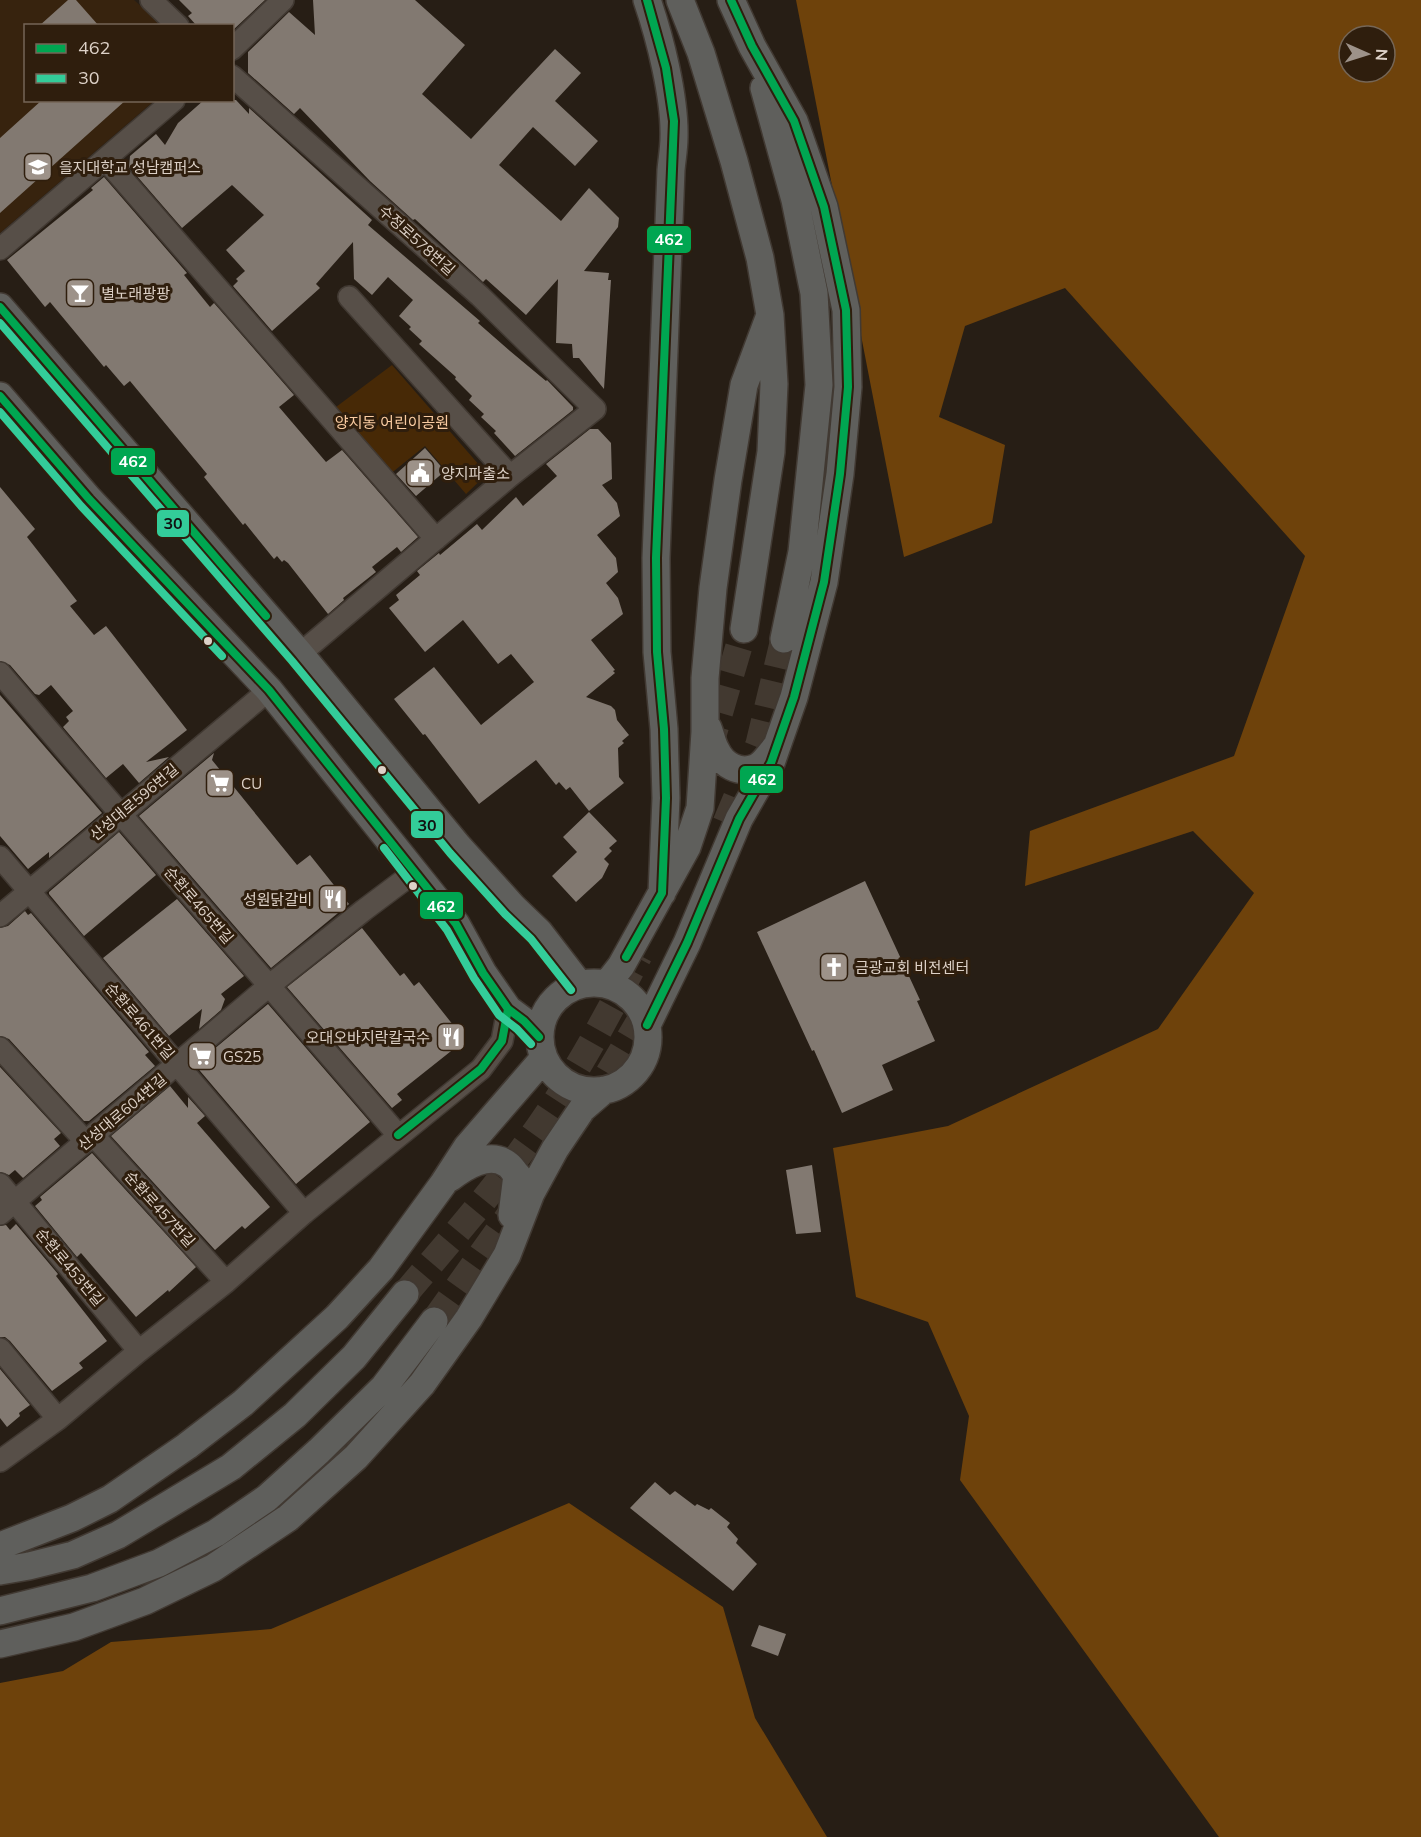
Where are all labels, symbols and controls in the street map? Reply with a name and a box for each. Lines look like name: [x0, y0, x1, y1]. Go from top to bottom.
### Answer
legend: [24, 24, 234, 102]
north arrow: [1337, 24, 1397, 84]
text: 462: [78, 36, 110, 59]
text: N: [1372, 48, 1392, 61]
text: 30: [78, 66, 100, 89]
school or university icon: 을지대학교 성남캠퍼스: [22, 151, 54, 183]
place label: 을지대학교 성남캠퍼스: [59, 158, 201, 177]
street label: 수정로578번길: [375, 201, 459, 279]
line badge: 462: [646, 225, 692, 254]
text: 462: [655, 229, 683, 249]
bar icon: 별노래팡팡: [64, 277, 96, 309]
place label: 별노래팡팡: [101, 284, 170, 303]
park label: 양지동 어린이공원: [335, 413, 449, 432]
line badge: 462: [110, 447, 156, 476]
text: 462: [119, 451, 147, 471]
public building icon: 양지파출소: [404, 457, 436, 489]
place label: 양지파출소: [441, 464, 510, 483]
line badge: 30: [156, 509, 190, 538]
text: 30: [163, 513, 183, 533]
unlabelled marker: [202, 635, 214, 647]
street label: 산성대로596번길: [86, 759, 182, 845]
unlabelled marker: [376, 764, 388, 776]
line badge: 462: [739, 765, 784, 794]
supermarket icon: CU: [204, 767, 236, 799]
text: 462: [748, 769, 776, 789]
place label: CU: [241, 774, 262, 793]
line badge: 30: [410, 810, 444, 839]
text: 30: [417, 815, 437, 835]
street label: 순환로465번길: [160, 863, 238, 947]
unlabelled marker: [407, 880, 419, 892]
restaurant icon: 성원닭갈비: [317, 883, 349, 915]
place label: 성원닭갈비: [243, 890, 312, 909]
line badge: 462: [419, 891, 464, 920]
text: 462: [427, 896, 455, 916]
church icon: 금광교회 비전센터: [818, 951, 850, 983]
place label: 금광교회 비전센터: [855, 958, 969, 977]
street label: 순환로461번길: [101, 979, 179, 1063]
restaurant icon: 오대오바지락칼국수: [435, 1021, 467, 1053]
place label: 오대오바지락칼국수: [306, 1028, 430, 1047]
supermarket icon: GS25: [186, 1040, 218, 1072]
place label: GS25: [223, 1047, 261, 1066]
street label: 산성대로604번길: [74, 1069, 170, 1155]
street label: 순환로457번길: [121, 1167, 199, 1251]
street label: 순환로453번길: [32, 1224, 108, 1310]

